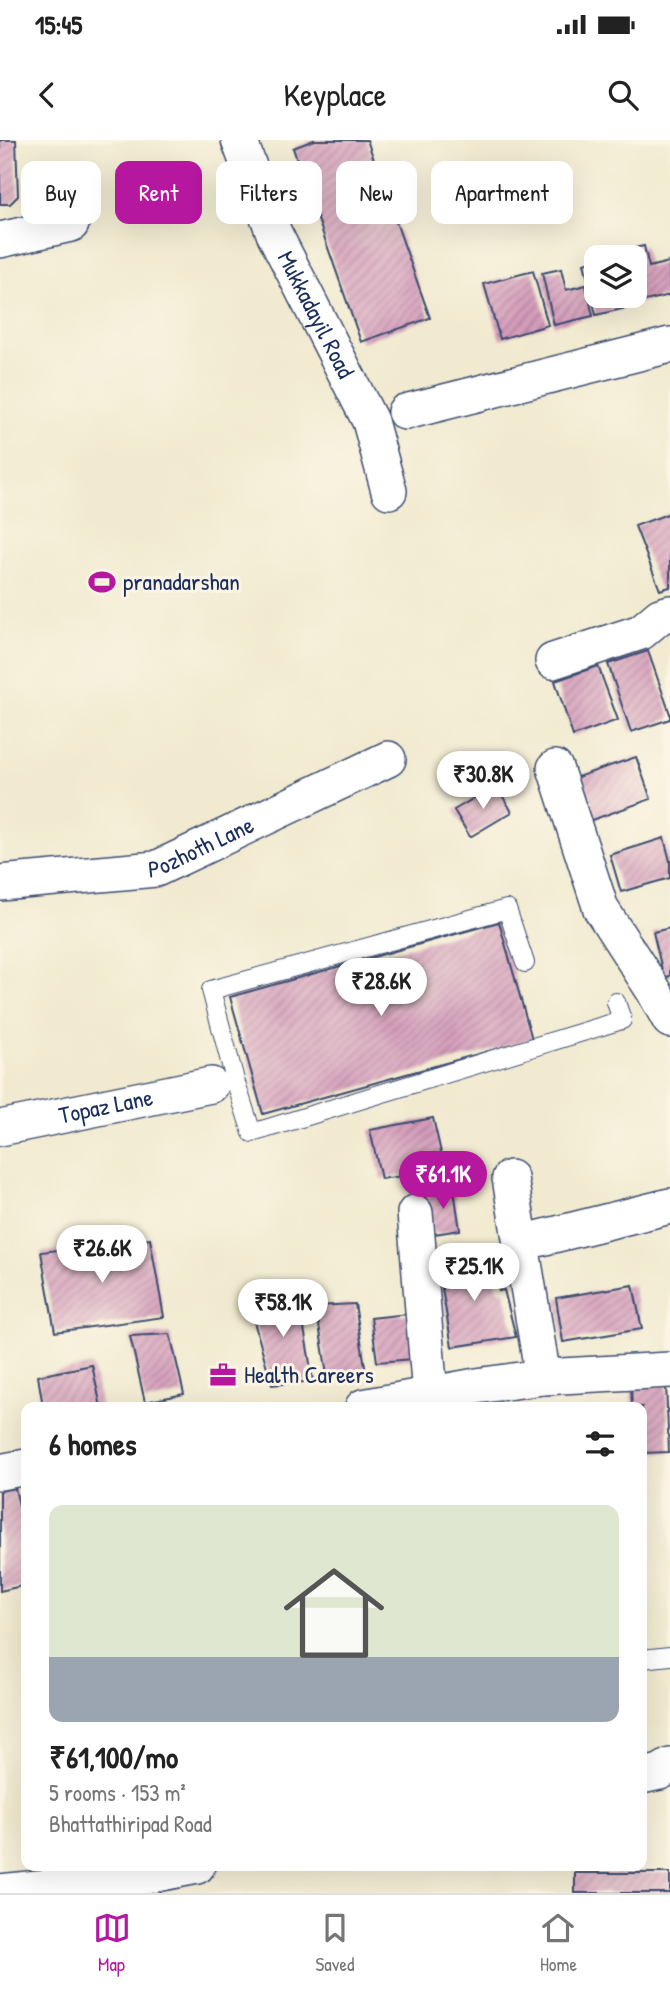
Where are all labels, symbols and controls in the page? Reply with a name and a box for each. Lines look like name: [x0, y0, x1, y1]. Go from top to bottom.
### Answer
text: 15:45: [35, 7, 82, 42]
text: Keyplace: [284, 73, 386, 116]
icon: back: [28, 76, 66, 114]
icon: search: [604, 76, 642, 114]
chip: Buy: [21, 161, 101, 224]
chip: Rent: [115, 161, 202, 224]
chip: Filters: [216, 161, 322, 224]
chip: New: [336, 161, 417, 224]
chip: Apartment: [431, 161, 573, 224]
street label: Mukkadayil Road: [271, 245, 362, 383]
map controls: [584, 245, 647, 308]
button: layers: [584, 245, 647, 308]
place label: pranadarshan: [123, 565, 240, 597]
sports icon: pranadarshan: [87, 567, 117, 597]
pin: ₹30.8K: [426, 752, 540, 811]
text: ₹30.8K: [453, 758, 513, 789]
street label: Pozhoth Lane: [147, 808, 259, 885]
pin: ₹28.6K: [324, 958, 438, 1018]
text: ₹28.6K: [351, 965, 411, 996]
street label: Topaz Lane: [56, 1080, 156, 1131]
pin: ₹61.1K: [386, 1152, 500, 1211]
text: ₹61.1K: [415, 1158, 471, 1189]
pin: ₹26.6K: [45, 1226, 159, 1285]
text: ₹26.6K: [72, 1232, 132, 1263]
pin: ₹25.1K: [417, 1244, 531, 1303]
text: ₹25.1K: [445, 1250, 503, 1281]
pin: ₹58.1K: [226, 1280, 340, 1339]
text: ₹58.1K: [254, 1286, 312, 1317]
place label: Health Careers: [244, 1358, 374, 1390]
office icon: Health Careers: [208, 1360, 238, 1390]
text: 6 homes: [49, 1424, 136, 1464]
icon: filters: [581, 1425, 619, 1463]
icon: home: [271, 1550, 397, 1676]
text: ₹61,100/mo: [49, 1737, 178, 1777]
text: 5 rooms · 153 m²: [49, 1777, 186, 1808]
text: Bhattathiripad Road: [49, 1808, 212, 1839]
tab: Map: [93, 1909, 131, 1977]
tab: Saved: [316, 1909, 354, 1977]
tab: Home: [539, 1909, 577, 1977]

